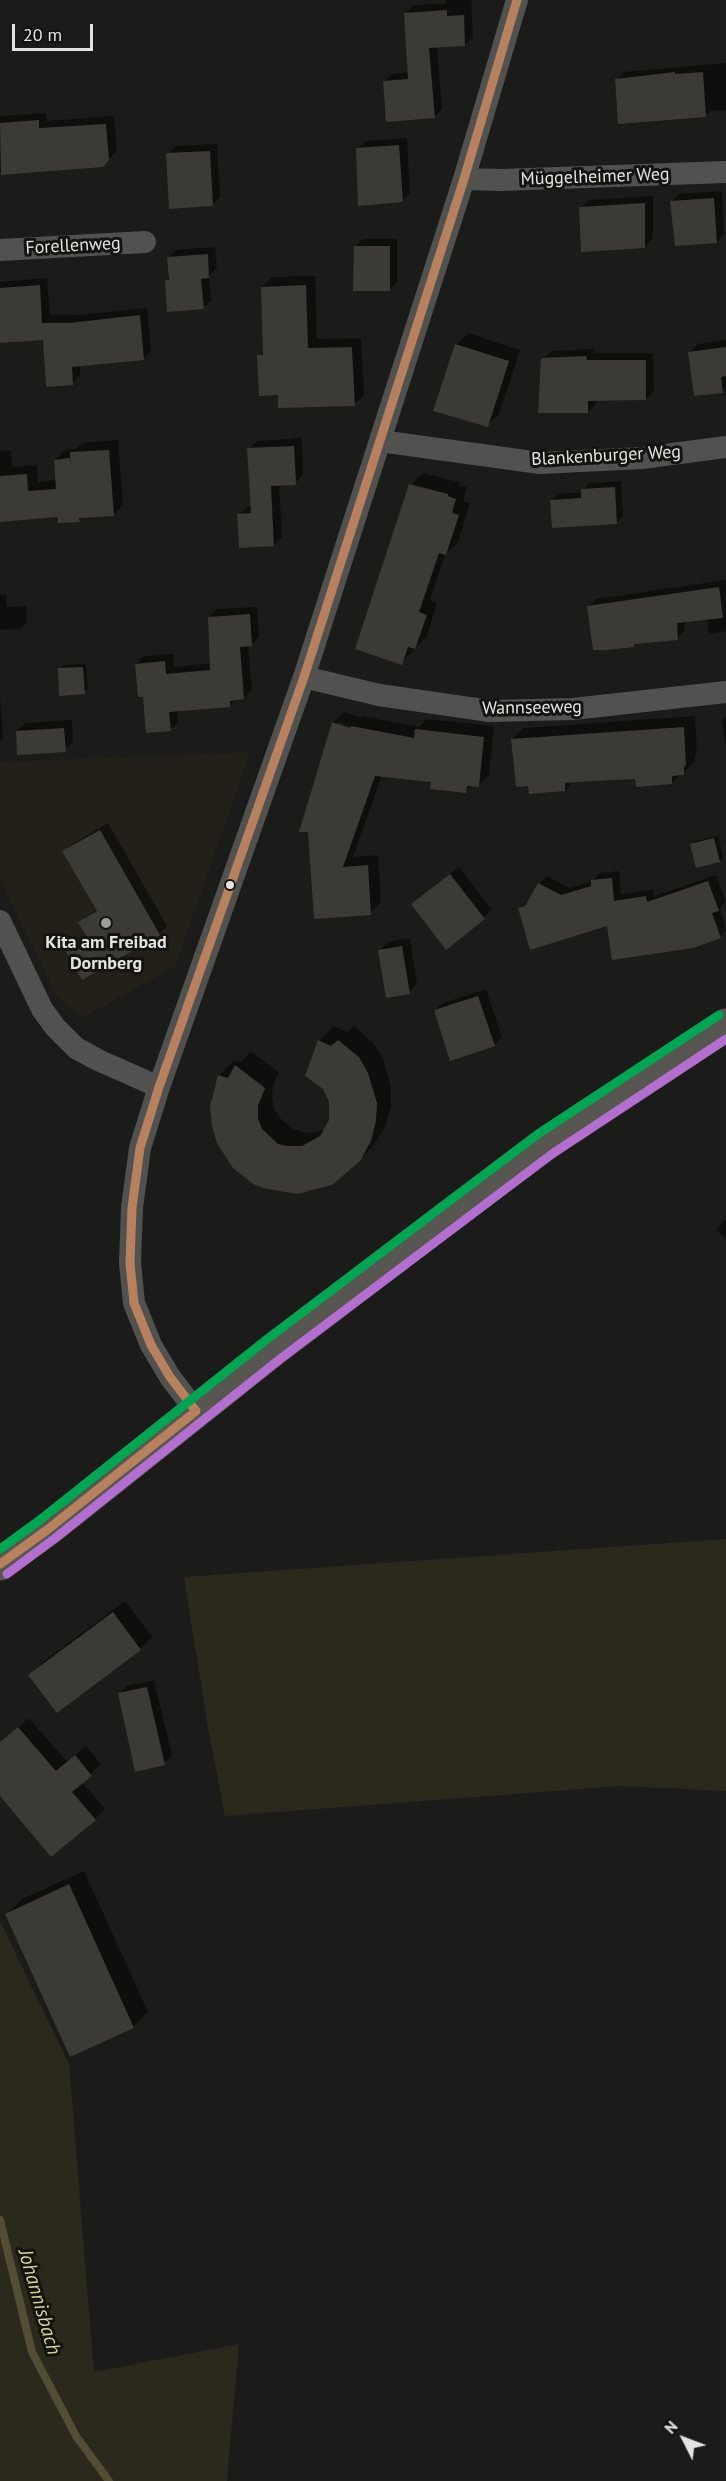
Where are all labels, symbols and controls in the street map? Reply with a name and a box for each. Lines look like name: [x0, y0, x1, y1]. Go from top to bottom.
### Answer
scale bar: [15, 12, 96, 50]
text: 20 m: [23, 23, 62, 46]
street label: Müggelheimer Weg: [520, 164, 670, 190]
street label: Forellenweg: [25, 233, 121, 259]
street label: Blankenburger Weg: [531, 441, 681, 471]
street label: Wannseeweg: [482, 696, 582, 720]
unlabelled marker: [224, 879, 236, 891]
marker: Kita am Freibad Dornberg: [99, 916, 113, 930]
place label: Kita am Freibad Dornberg: [45, 932, 167, 974]
water label: Johannisbach: [12, 2246, 66, 2358]
north arrow: [654, 2409, 714, 2469]
text: N: [660, 2416, 682, 2438]

